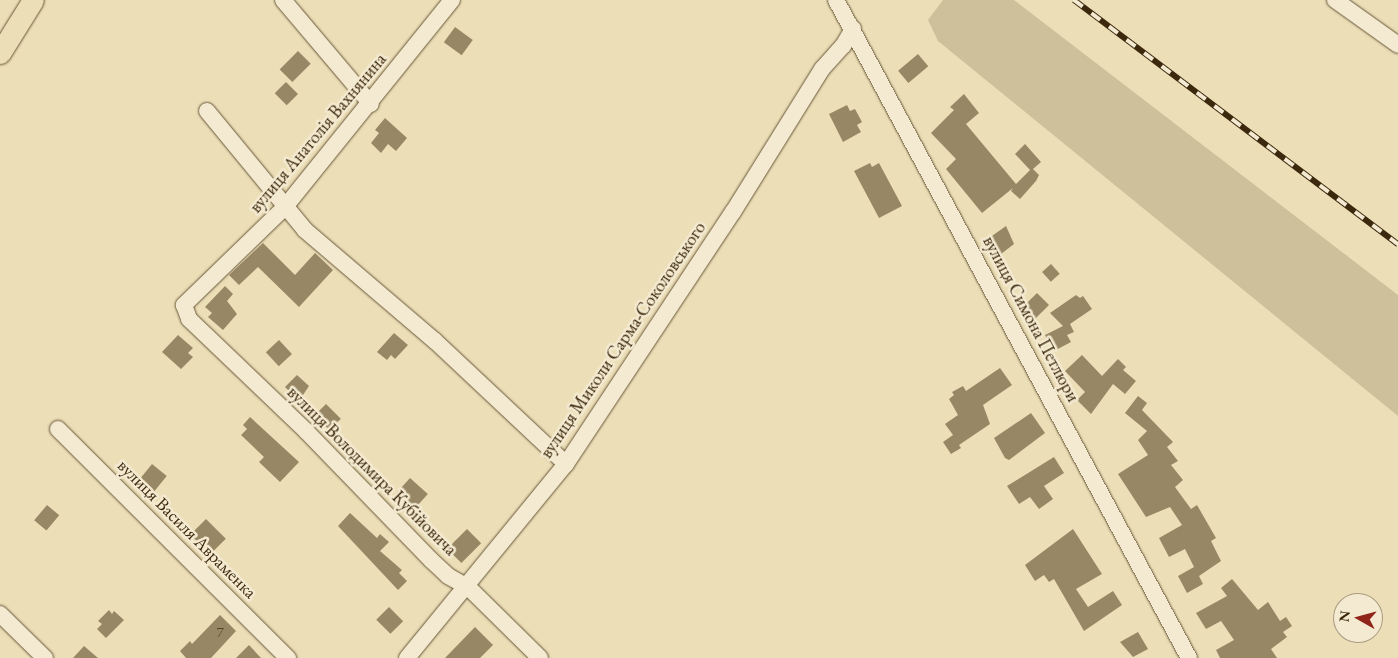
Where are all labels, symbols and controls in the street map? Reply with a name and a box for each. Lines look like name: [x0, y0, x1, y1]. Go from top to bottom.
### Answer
street label: вулиця Анатолія Вахнянина: [245, 49, 391, 217]
street label: вулиця Миколи Сарма-Соколовського: [536, 218, 710, 462]
street label: вулиця Симона Петлюри: [978, 232, 1084, 406]
street label: вулиця Володимира Кубійовича: [283, 382, 461, 560]
street label: вулиця Василя Авраменка: [113, 455, 261, 603]
north arrow: [1333, 593, 1383, 643]
text: N: [1334, 610, 1354, 623]
house number: 7: [216, 623, 224, 641]

